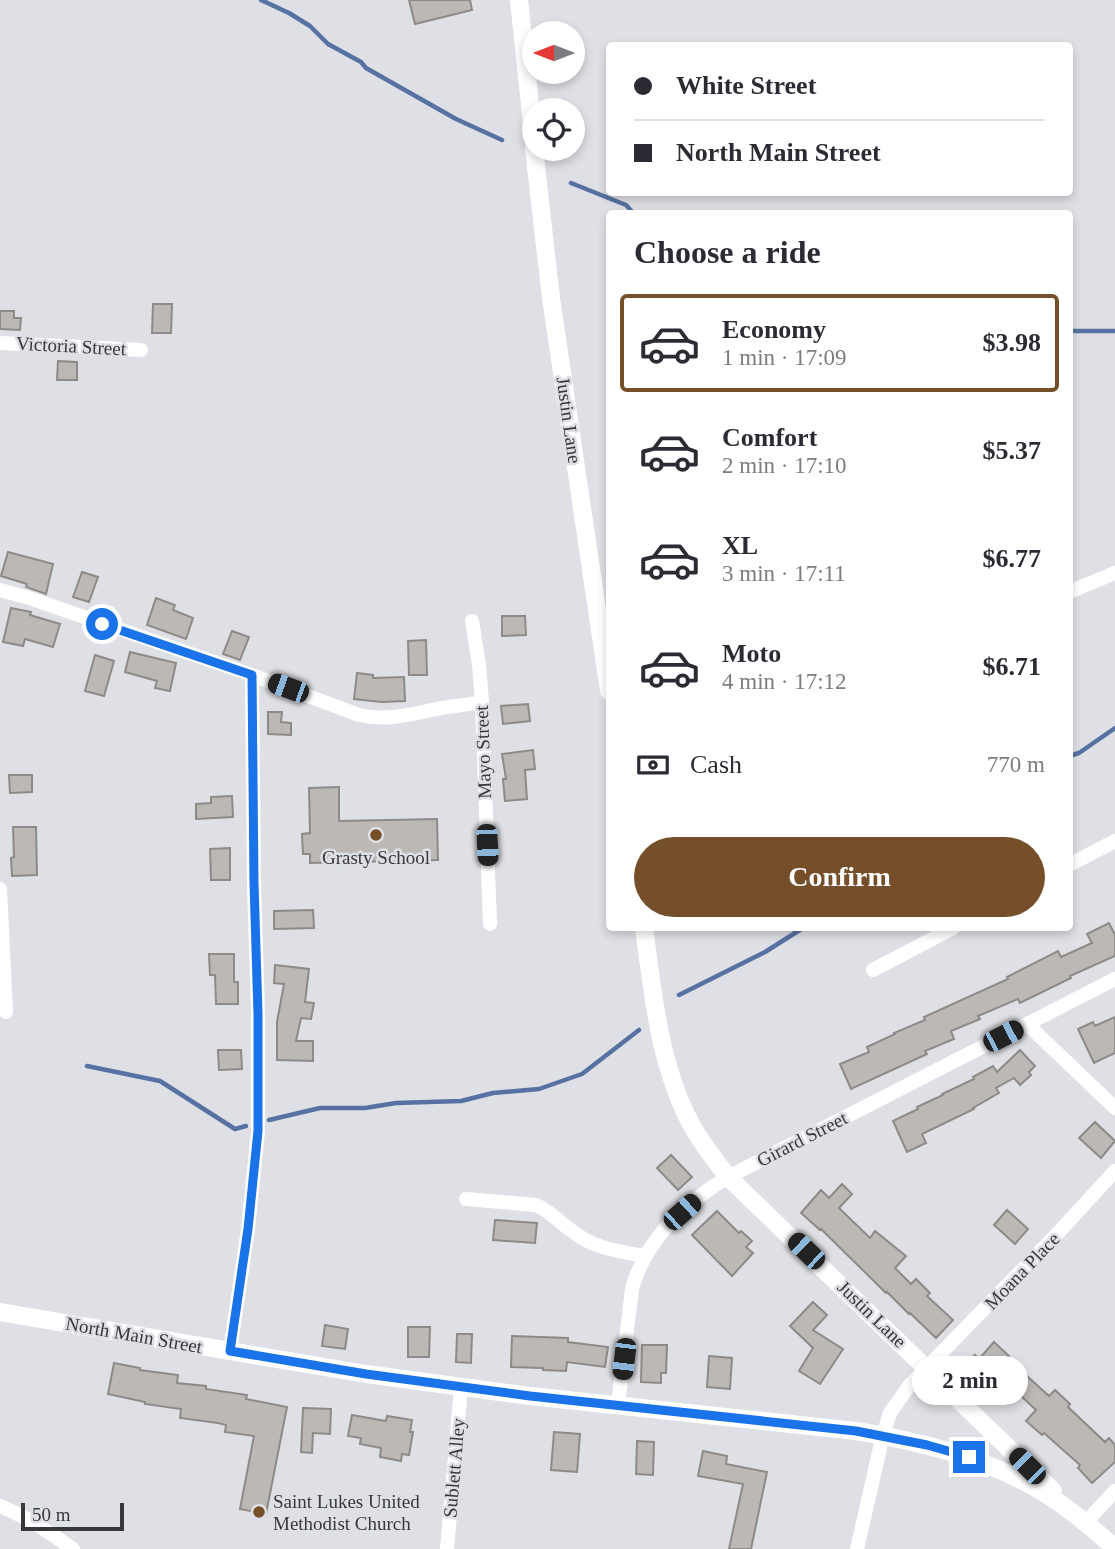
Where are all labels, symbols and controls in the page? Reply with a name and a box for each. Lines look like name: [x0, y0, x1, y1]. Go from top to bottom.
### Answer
north arrow: [522, 21, 584, 84]
map controls: [522, 21, 585, 161]
text: White Street: [676, 71, 816, 100]
button: locate: [522, 98, 585, 161]
text: North Main Street: [676, 138, 881, 167]
text: Choose a ride: [634, 234, 821, 270]
icon: car: [638, 312, 701, 375]
text: Economy: [722, 315, 826, 344]
text: $3.98: [983, 328, 1041, 357]
street label: Victoria Street: [15, 333, 127, 359]
text: 1 min · 17:09: [722, 345, 847, 370]
street label: Justin Lane: [553, 375, 585, 465]
icon: car: [638, 420, 701, 483]
text: Comfort: [722, 423, 817, 452]
text: $5.37: [983, 436, 1041, 465]
text: 2 min · 17:10: [722, 453, 847, 478]
icon: car: [638, 528, 701, 591]
text: XL: [722, 531, 758, 560]
text: $6.77: [983, 544, 1041, 573]
text: 3 min · 17:11: [722, 561, 846, 586]
route start: [86, 608, 118, 640]
icon: car: [638, 636, 701, 699]
text: Moto: [722, 639, 781, 668]
text: $6.71: [983, 652, 1041, 681]
text: 4 min · 17:12: [722, 669, 847, 694]
car: [265, 671, 312, 705]
street label: Mayo Street: [471, 704, 495, 799]
icon: cash: [634, 746, 672, 784]
text: Cash: [690, 750, 742, 779]
text: 770 m: [987, 752, 1045, 777]
car: [476, 823, 499, 867]
marker: Grasty School: [368, 827, 384, 843]
button: Confirm: [634, 837, 1045, 917]
place label: Grasty School: [322, 847, 430, 868]
car: [980, 1017, 1027, 1055]
street label: Girard Street: [753, 1107, 851, 1171]
car: [660, 1190, 705, 1234]
street label: Moana Place: [980, 1228, 1064, 1314]
car: [784, 1229, 829, 1273]
street label: Justin Lane: [833, 1276, 911, 1352]
street label: North Main Street: [64, 1313, 205, 1357]
car: [612, 1337, 637, 1381]
callout: 2 min: [911, 1356, 1027, 1404]
text: 2 min: [942, 1368, 998, 1393]
street label: Sublett Alley: [439, 1417, 469, 1519]
route end: [953, 1441, 985, 1473]
car: [1005, 1444, 1050, 1488]
place label: Saint Lukes United Methodist Church: [273, 1491, 420, 1534]
scale bar: [21, 1500, 124, 1532]
text: 50 m: [32, 1504, 71, 1525]
marker: Saint Lukes United Methodist Church: [251, 1504, 267, 1520]

